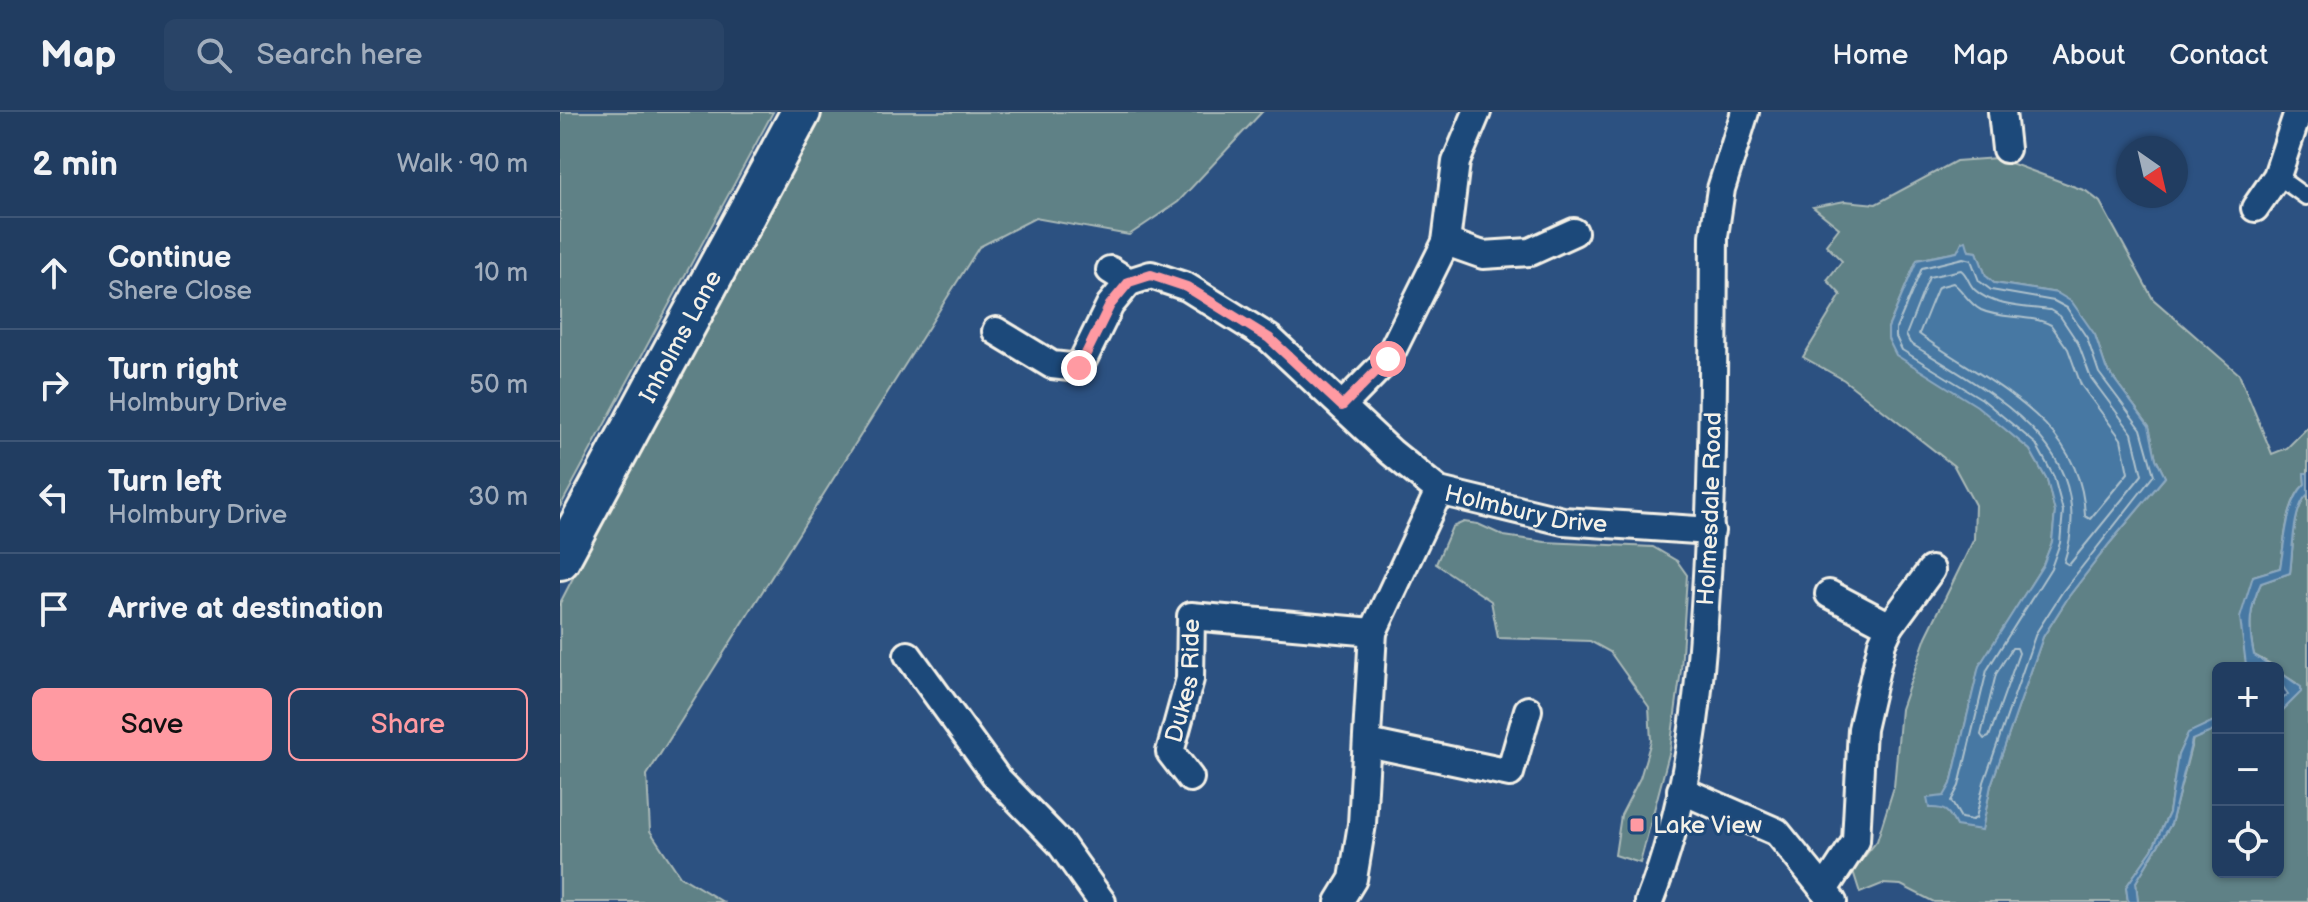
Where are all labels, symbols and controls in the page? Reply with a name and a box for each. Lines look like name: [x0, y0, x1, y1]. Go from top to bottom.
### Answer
search box: [164, 19, 724, 91]
text: Map: [40, 33, 116, 78]
icon: search: [192, 33, 236, 77]
text: Search here: [256, 37, 423, 73]
text: Home: [1832, 39, 1908, 72]
text: Map: [1952, 39, 2009, 72]
text: About: [2053, 39, 2125, 72]
text: Contact: [2169, 39, 2268, 72]
north arrow: [2116, 136, 2188, 208]
text: 2 min: [32, 144, 118, 185]
text: Walk · 90 m: [397, 149, 528, 180]
text: Continue: [108, 240, 231, 276]
icon: ahead: [32, 251, 76, 295]
text: 10 m: [474, 258, 528, 289]
street label: Inholms Lane: [633, 265, 728, 408]
text: Shere Close: [108, 276, 252, 307]
route start: [1370, 341, 1406, 377]
route end: [1061, 350, 1097, 386]
text: Turn right: [108, 352, 239, 388]
icon: right: [32, 363, 76, 407]
text: 50 m: [469, 370, 528, 401]
text: Holmbury Drive: [108, 388, 287, 419]
street label: Holmesdale Road: [1691, 412, 1728, 606]
text: Turn left: [108, 464, 222, 500]
icon: left: [32, 475, 76, 519]
street label: Holmbury Drive: [1442, 479, 1608, 539]
text: 30 m: [468, 482, 528, 513]
text: Holmbury Drive: [108, 500, 287, 531]
icon: arrive: [32, 587, 76, 631]
text: Arrive at destination: [108, 591, 384, 627]
street label: Dukes Ride: [1159, 619, 1206, 746]
map controls: [2212, 662, 2284, 878]
button: +: [2212, 662, 2284, 734]
button: Save: [32, 688, 272, 761]
button: Share: [288, 688, 528, 761]
button: −: [2212, 734, 2284, 806]
button: locate: [2212, 806, 2284, 878]
place label: Lake View: [1653, 811, 1762, 840]
marker: Lake View: [1628, 816, 1646, 834]

